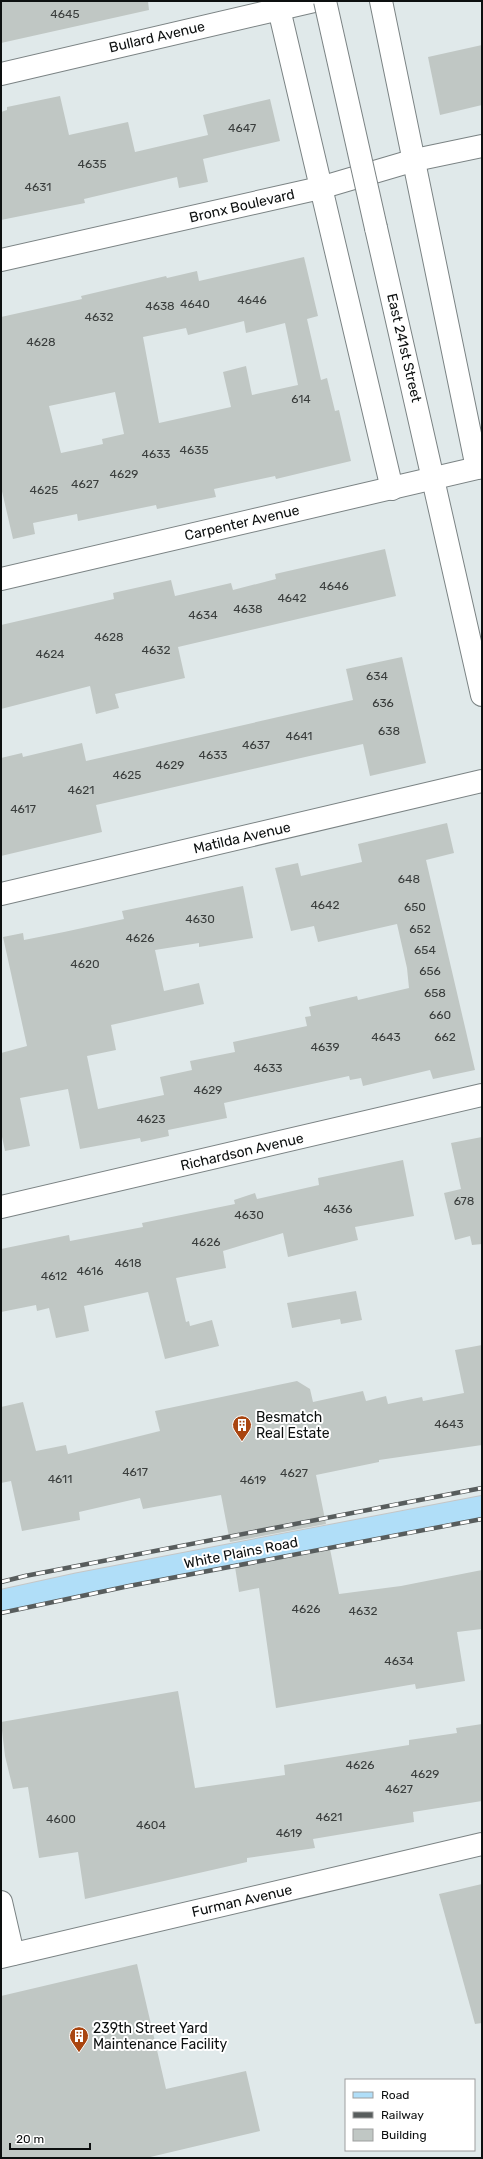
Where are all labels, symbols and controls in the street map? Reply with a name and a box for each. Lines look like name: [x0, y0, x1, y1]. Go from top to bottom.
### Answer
house number: 4645: [50, 7, 80, 21]
street label: Bullard Avenue: [107, 18, 207, 56]
house number: 4647: [228, 121, 256, 135]
house number: 4635: [77, 157, 107, 171]
house number: 4631: [25, 180, 51, 194]
street label: Bronx Boulevard: [188, 186, 296, 226]
street label: East 241st Street: [383, 292, 425, 405]
house number: 4646: [237, 293, 267, 307]
house number: 4640: [180, 297, 210, 311]
house number: 4638: [145, 299, 175, 313]
house number: 4632: [85, 310, 113, 324]
house number: 4628: [26, 335, 56, 349]
house number: 614: [291, 392, 311, 406]
house number: 4635: [179, 443, 209, 457]
house number: 4633: [141, 447, 171, 461]
house number: 4629: [110, 467, 138, 481]
house number: 4627: [71, 477, 99, 491]
house number: 4625: [30, 483, 58, 497]
street label: Carpenter Avenue: [183, 501, 301, 544]
house number: 4646: [319, 579, 349, 593]
house number: 4642: [277, 591, 307, 605]
house number: 4638: [233, 602, 263, 616]
house number: 4634: [188, 608, 218, 622]
house number: 4628: [94, 630, 124, 644]
house number: 4632: [142, 643, 170, 657]
house number: 4624: [35, 647, 65, 661]
house number: 634: [366, 669, 388, 683]
house number: 636: [372, 696, 394, 710]
house number: 638: [378, 724, 400, 738]
house number: 4641: [285, 729, 313, 743]
house number: 4637: [242, 738, 270, 752]
house number: 4633: [198, 748, 228, 762]
house number: 4629: [156, 758, 184, 772]
house number: 4625: [113, 768, 141, 782]
house number: 4621: [68, 783, 94, 797]
house number: 4617: [10, 802, 36, 816]
street label: Matilda Avenue: [192, 819, 292, 857]
house number: 648: [398, 872, 420, 886]
house number: 4642: [310, 898, 340, 912]
house number: 650: [404, 900, 426, 914]
house number: 4630: [185, 912, 215, 926]
house number: 652: [409, 922, 431, 936]
house number: 4626: [126, 931, 154, 945]
house number: 654: [414, 943, 436, 957]
house number: 4620: [70, 957, 100, 971]
house number: 656: [419, 964, 441, 978]
house number: 658: [424, 986, 446, 1000]
house number: 660: [429, 1008, 451, 1022]
house number: 4643: [371, 1030, 401, 1044]
house number: 662: [434, 1030, 456, 1044]
house number: 4639: [310, 1040, 340, 1054]
house number: 4633: [253, 1061, 283, 1075]
house number: 4629: [194, 1083, 222, 1097]
house number: 4623: [137, 1112, 165, 1126]
street label: Richardson Avenue: [179, 1130, 305, 1174]
house number: 678: [454, 1194, 474, 1208]
house number: 4636: [323, 1202, 353, 1216]
house number: 4630: [234, 1208, 264, 1222]
house number: 4626: [192, 1235, 220, 1249]
house number: 4618: [114, 1256, 142, 1270]
house number: 4616: [77, 1264, 103, 1278]
house number: 4612: [41, 1269, 67, 1283]
place label: Besmatch Real Estate: [256, 1409, 330, 1442]
building icon: Besmatch Real Estate: [231, 1414, 253, 1442]
house number: 4643: [434, 1417, 464, 1431]
house number: 4617: [122, 1465, 148, 1479]
house number: 4627: [280, 1466, 308, 1480]
house number: 4611: [48, 1472, 72, 1486]
house number: 4619: [240, 1473, 266, 1487]
street label: White Plains Road: [183, 1534, 299, 1572]
house number: 4626: [292, 1602, 320, 1616]
house number: 4632: [349, 1604, 377, 1618]
house number: 4634: [384, 1654, 414, 1668]
house number: 4626: [346, 1758, 374, 1772]
house number: 4629: [411, 1767, 439, 1781]
house number: 4627: [385, 1782, 413, 1796]
house number: 4621: [316, 1810, 342, 1824]
house number: 4600: [46, 1812, 76, 1826]
house number: 4604: [136, 1818, 166, 1832]
house number: 4619: [276, 1826, 302, 1840]
street label: Furman Avenue: [190, 1881, 294, 1921]
place label: 239th Street Yard Maintenance Facility: [93, 2020, 228, 2053]
building icon: 239th Street Yard Maintenance Facility: [68, 2025, 90, 2053]
legend: [345, 2079, 475, 2151]
text: Road: [381, 2088, 409, 2102]
text: Railway: [381, 2108, 424, 2122]
scale bar: [10, 2125, 90, 2151]
text: Building: [381, 2128, 427, 2142]
text: 20 m: [16, 2132, 44, 2146]

